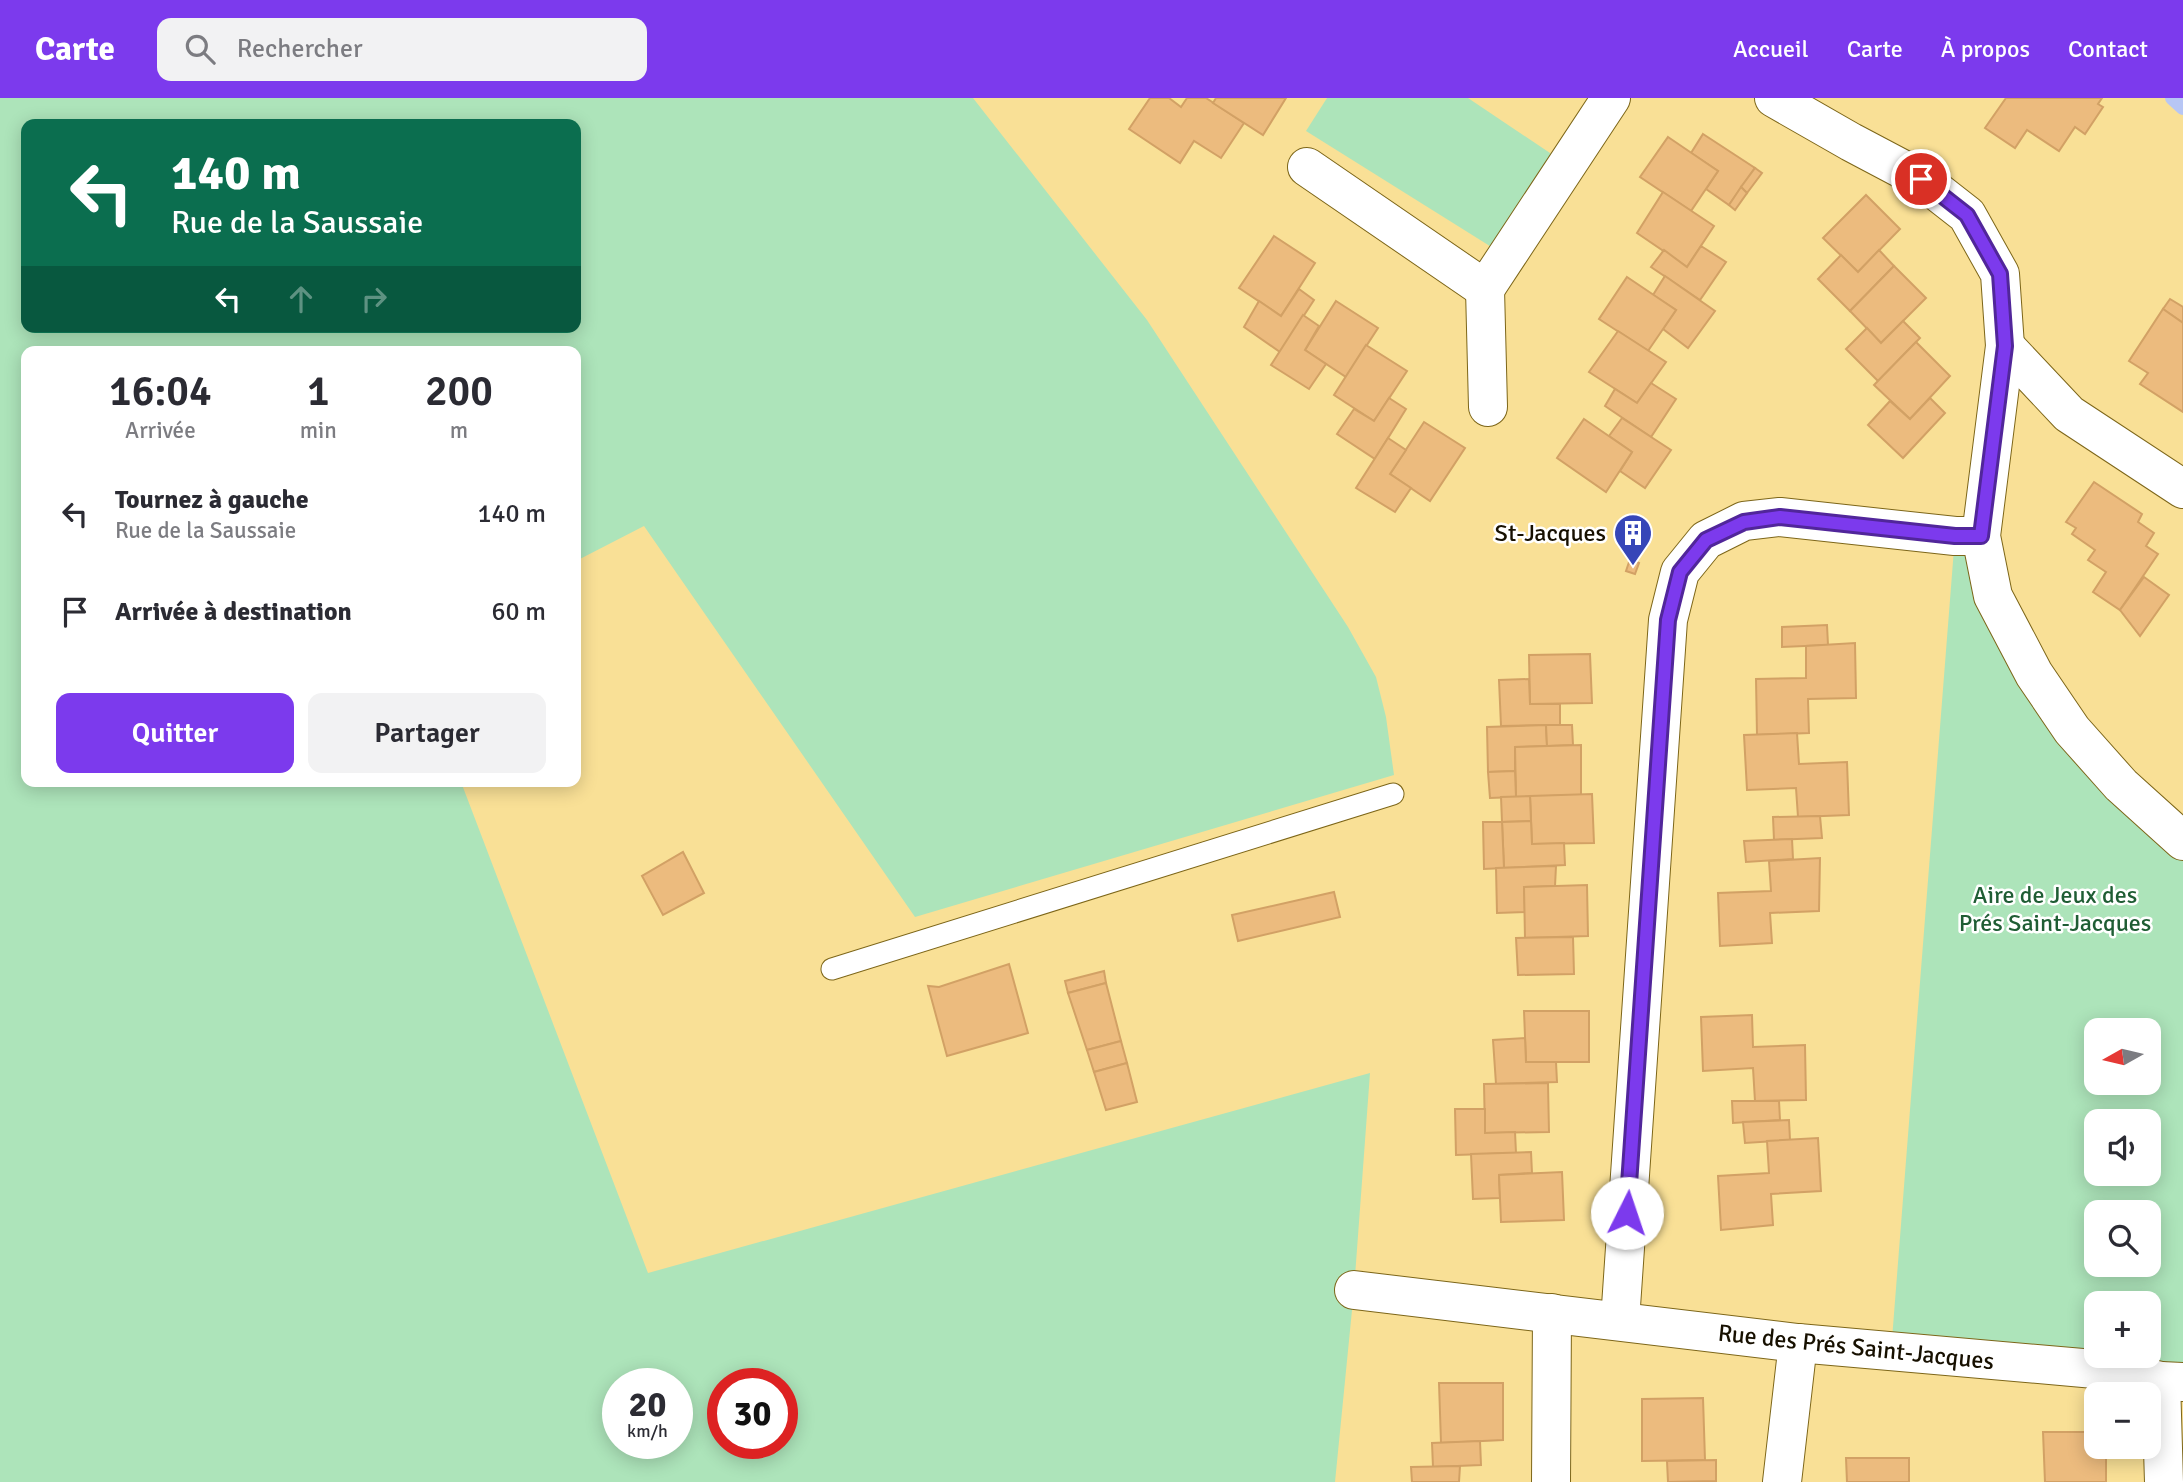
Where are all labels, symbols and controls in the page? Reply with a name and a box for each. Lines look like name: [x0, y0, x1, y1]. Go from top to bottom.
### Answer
search box: [157, 18, 647, 81]
text: Carte: [35, 29, 115, 70]
icon: search: [181, 30, 219, 68]
text: Rechercher: [237, 33, 363, 65]
text: Accueil: [1733, 34, 1809, 64]
text: Carte: [1847, 34, 1903, 64]
text: À propos: [1941, 34, 2030, 64]
text: Contact: [2068, 34, 2148, 64]
text: 140 m: [171, 143, 301, 203]
icon: left: [56, 147, 147, 238]
pin: [1891, 149, 1951, 209]
icon: arrive: [1902, 160, 1940, 198]
text: Rue de la Saussaie: [171, 203, 423, 242]
icon: left: [209, 280, 247, 318]
icon: ahead: [282, 280, 320, 318]
icon: right: [355, 280, 393, 318]
text: 16:04: [109, 366, 212, 417]
text: 1: [307, 366, 330, 417]
text: 200: [425, 366, 493, 417]
text: Arrivée: [125, 416, 196, 445]
text: min: [300, 416, 337, 445]
text: m: [450, 416, 468, 445]
text: Tournez à gauche: [115, 484, 309, 516]
icon: left: [56, 495, 94, 533]
text: 140 m: [477, 498, 546, 530]
building icon: St-Jacques: [1612, 512, 1654, 567]
text: Rue de la Saussaie: [115, 516, 296, 545]
place label: St-Jacques: [1495, 518, 1606, 548]
icon: arrive: [56, 593, 94, 631]
text: Arrivée à destination: [115, 596, 352, 628]
text: 60 m: [491, 596, 546, 628]
button: Quitter: [56, 693, 294, 773]
button: Partager: [308, 693, 546, 773]
park label: Aire de Jeux des Prés Saint-Jacques: [1959, 880, 2151, 938]
north arrow: [2084, 1018, 2161, 1096]
map controls: [2084, 1018, 2161, 1459]
button: sound: [2084, 1109, 2161, 1186]
position arrow: [1590, 1176, 1664, 1250]
button: search: [2084, 1200, 2161, 1277]
button: +: [2084, 1291, 2161, 1368]
street label: Rue des Prés Saint-Jacques: [1716, 1318, 1996, 1376]
speed limit sign: 30: [707, 1368, 798, 1459]
button: −: [2084, 1382, 2161, 1459]
text: 20: [629, 1383, 666, 1426]
text: km/h: [627, 1420, 668, 1442]

